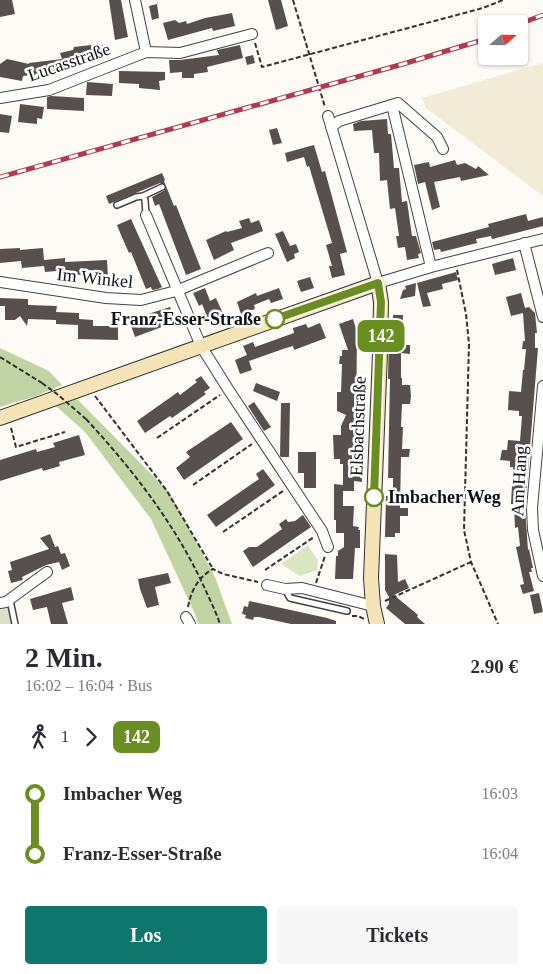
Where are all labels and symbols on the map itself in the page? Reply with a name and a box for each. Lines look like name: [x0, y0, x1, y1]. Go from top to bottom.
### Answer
north arrow: [478, 15, 528, 65]
street label: Lucasstraße: [25, 39, 113, 85]
street label: Im Winkel: [56, 264, 134, 292]
place label: Franz-Esser-Straße: [111, 309, 261, 329]
marker: Franz-Esser-Straße: [265, 309, 285, 329]
line badge: 142: [352, 320, 410, 352]
street label: Elsbachstraße: [346, 376, 370, 476]
street label: Am Hang: [507, 445, 531, 517]
marker: Imbacher Weg: [364, 487, 384, 507]
place label: Imbacher Weg: [388, 487, 501, 507]

